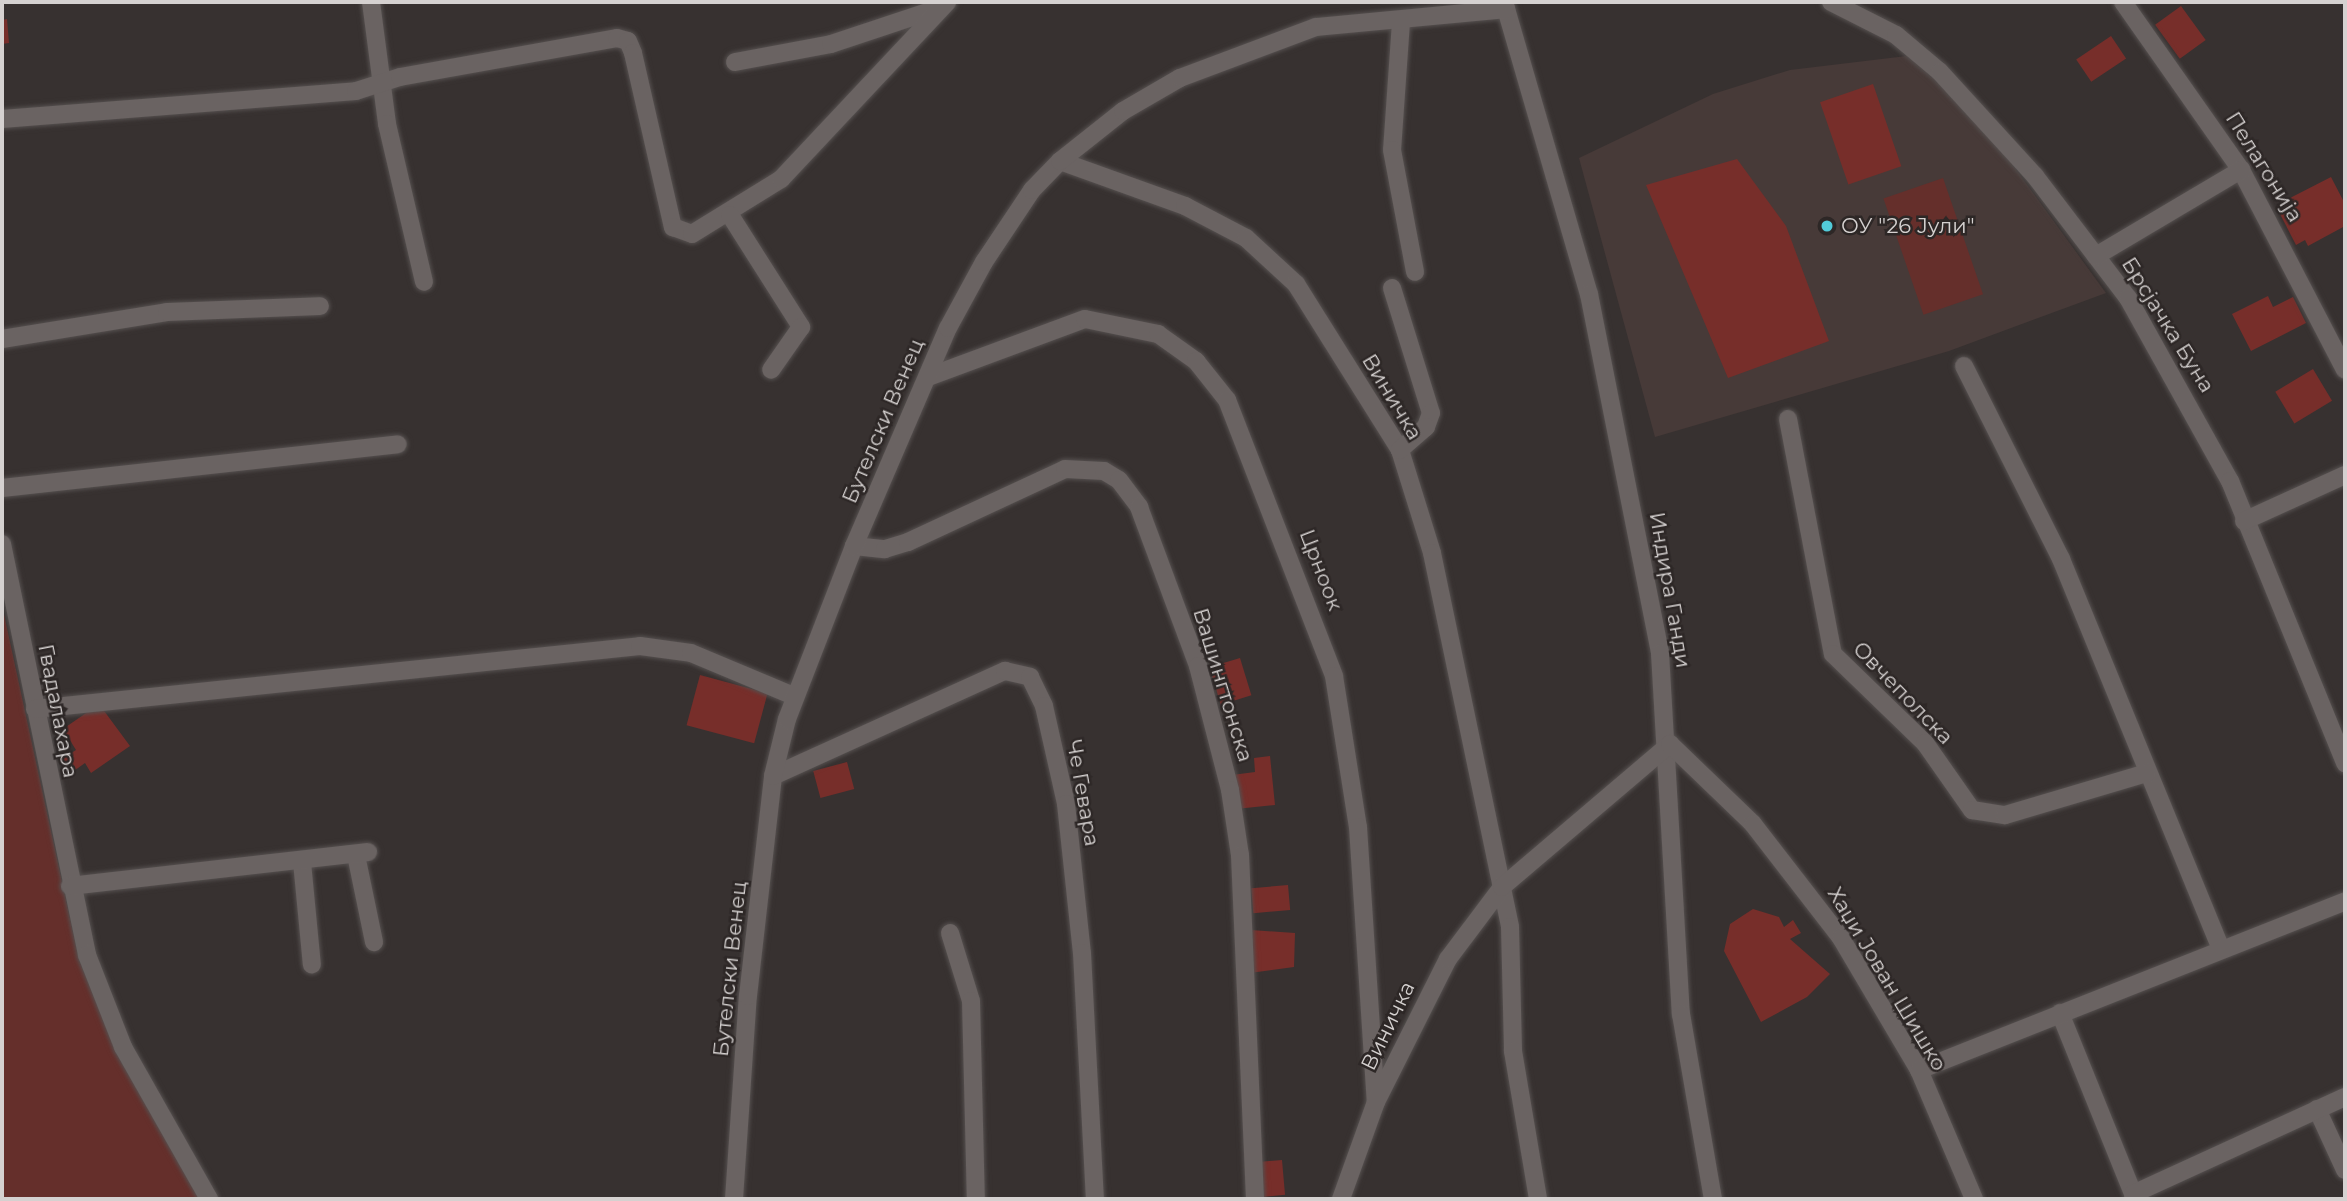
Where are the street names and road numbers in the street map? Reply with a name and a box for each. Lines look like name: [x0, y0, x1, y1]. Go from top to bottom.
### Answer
street label: Пелагонија: [2220, 107, 2308, 227]
street label: Брсјачка Буна: [2116, 253, 2220, 397]
street label: Бутелски Венец: [837, 335, 929, 507]
street label: Виничка: [1357, 350, 1427, 444]
street label: Индира Ганди: [1644, 510, 1696, 670]
street label: Црноок: [1294, 526, 1348, 614]
street label: Вашингтонска: [1188, 605, 1258, 765]
street label: Овчеполска: [1848, 636, 1958, 750]
street label: Гвадалахара: [33, 642, 83, 780]
street label: Че Гевара: [1061, 738, 1105, 848]
street label: Бутелски Венец: [708, 880, 752, 1058]
street label: Хаџи Јован Шишко: [1822, 882, 1952, 1076]
street label: Виничка: [1356, 978, 1420, 1074]

